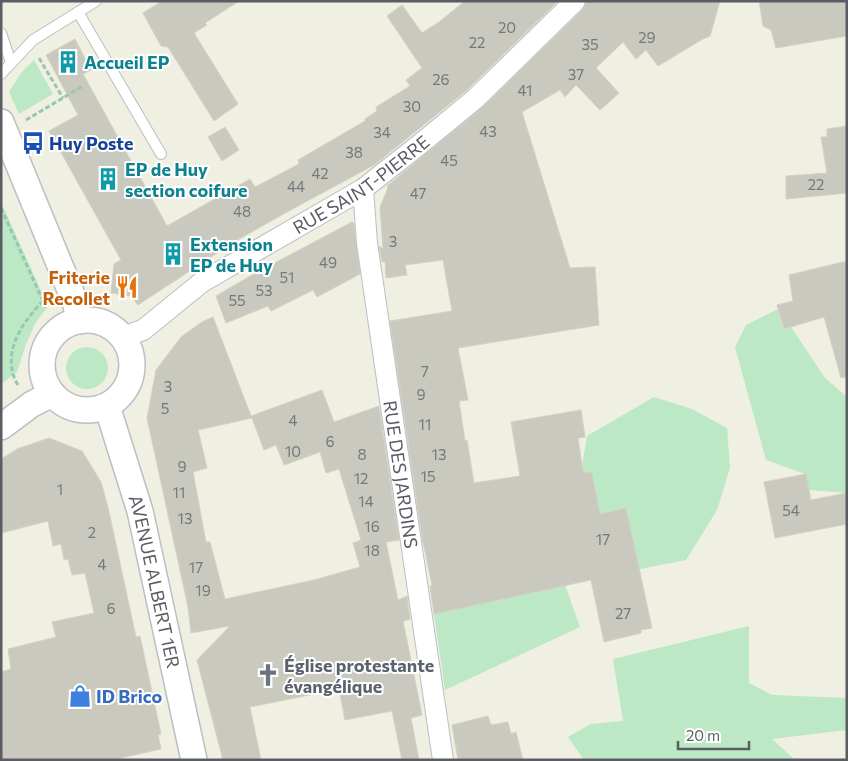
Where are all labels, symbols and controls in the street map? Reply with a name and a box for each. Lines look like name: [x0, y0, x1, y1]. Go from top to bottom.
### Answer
house number: 20: [498, 18, 516, 36]
house number: 29: [638, 28, 656, 46]
house number: 22: [469, 33, 485, 51]
house number: 35: [581, 35, 599, 53]
building icon: Accueil EP: [55, 49, 81, 75]
place label: Accueil EP: [84, 51, 170, 73]
house number: 37: [568, 65, 584, 83]
house number: 26: [432, 70, 450, 88]
house number: 41: [518, 81, 532, 99]
house number: 30: [403, 97, 421, 115]
house number: 43: [479, 122, 497, 140]
house number: 34: [373, 123, 391, 141]
bus stop icon: Huy Poste: [20, 130, 46, 156]
street label: RUE SAINT-PIERRE: [289, 130, 434, 238]
place label: Huy Poste: [49, 132, 133, 154]
house number: 38: [345, 143, 363, 161]
house number: 45: [440, 151, 458, 169]
place label: EP de Huy section coifure: [125, 158, 248, 201]
house number: 42: [311, 164, 329, 182]
building icon: EP de Huy section coifure: [95, 166, 121, 192]
house number: 22: [808, 175, 824, 193]
house number: 44: [287, 177, 305, 195]
house number: 47: [410, 184, 426, 202]
house number: 48: [233, 202, 251, 220]
house number: 3: [389, 232, 397, 250]
place label: Extension EP de Huy: [190, 233, 273, 276]
building icon: Extension EP de Huy: [160, 241, 186, 267]
house number: 49: [319, 253, 337, 271]
place label: Friterie Recollet: [42, 266, 110, 309]
house number: 51: [279, 268, 295, 286]
restaurant icon: Friterie Recollet: [114, 274, 140, 300]
house number: 53: [255, 281, 273, 299]
house number: 55: [228, 291, 246, 309]
house number: 7: [421, 362, 429, 380]
house number: 3: [164, 377, 172, 395]
house number: 9: [416, 385, 426, 403]
house number: 5: [161, 399, 169, 417]
street label: RUE DES JARDINS: [379, 399, 423, 550]
house number: 4: [289, 411, 298, 429]
house number: 11: [419, 415, 431, 433]
house number: 6: [325, 432, 335, 450]
house number: 10: [285, 442, 301, 460]
house number: 8: [357, 445, 367, 463]
house number: 13: [432, 445, 446, 463]
house number: 9: [177, 457, 187, 475]
house number: 15: [420, 467, 436, 485]
house number: 12: [354, 469, 368, 487]
house number: 1: [57, 480, 63, 498]
house number: 11: [173, 483, 185, 501]
street label: AVENUE ALBERT 1ER: [125, 492, 185, 670]
house number: 14: [358, 492, 374, 510]
house number: 54: [782, 501, 800, 519]
house number: 13: [178, 509, 192, 527]
house number: 16: [364, 517, 380, 535]
house number: 2: [88, 523, 96, 541]
house number: 17: [596, 530, 610, 548]
house number: 18: [364, 541, 380, 559]
house number: 4: [98, 555, 107, 573]
house number: 17: [189, 558, 203, 576]
house number: 19: [195, 581, 211, 599]
house number: 6: [106, 599, 116, 617]
house number: 27: [615, 604, 631, 622]
place label: Église protestante évangélique: [284, 654, 434, 697]
church icon: Église protestante évangélique: [255, 662, 281, 688]
shop icon: ID Brico: [67, 683, 93, 709]
place label: ID Brico: [96, 685, 162, 707]
scale bar: [678, 718, 749, 750]
text: 20 m: [686, 726, 720, 744]

